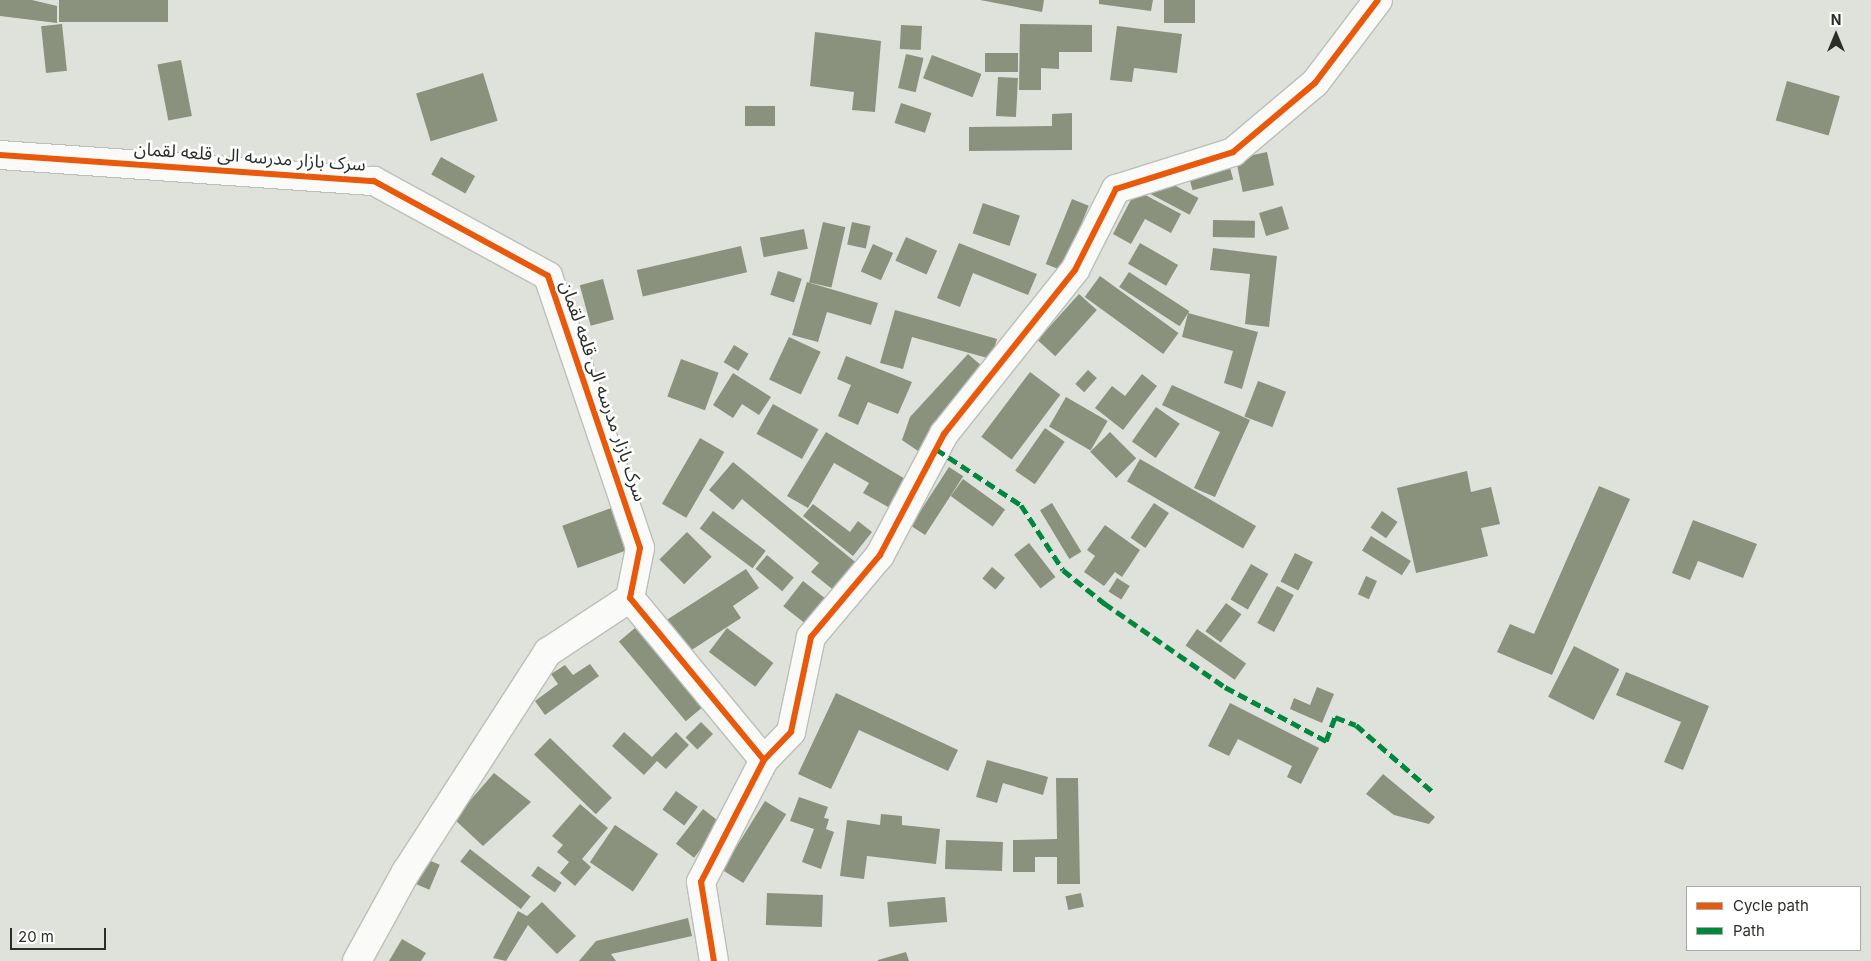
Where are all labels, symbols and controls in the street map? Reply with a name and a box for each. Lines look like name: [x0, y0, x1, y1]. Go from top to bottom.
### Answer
north arrow: [1811, 10, 1861, 60]
text: N: [1831, 11, 1841, 28]
street label: سرک بازار مدرسه الی قلعه لقمان: [134, 138, 366, 176]
street label: سرک بازار مدرسه الی قلعه لقمان: [555, 278, 651, 504]
legend: [1686, 886, 1861, 951]
text: Cycle path: [1733, 896, 1809, 915]
scale bar: [12, 918, 109, 950]
text: Path: [1733, 921, 1765, 940]
text: 20 m: [18, 927, 54, 946]

